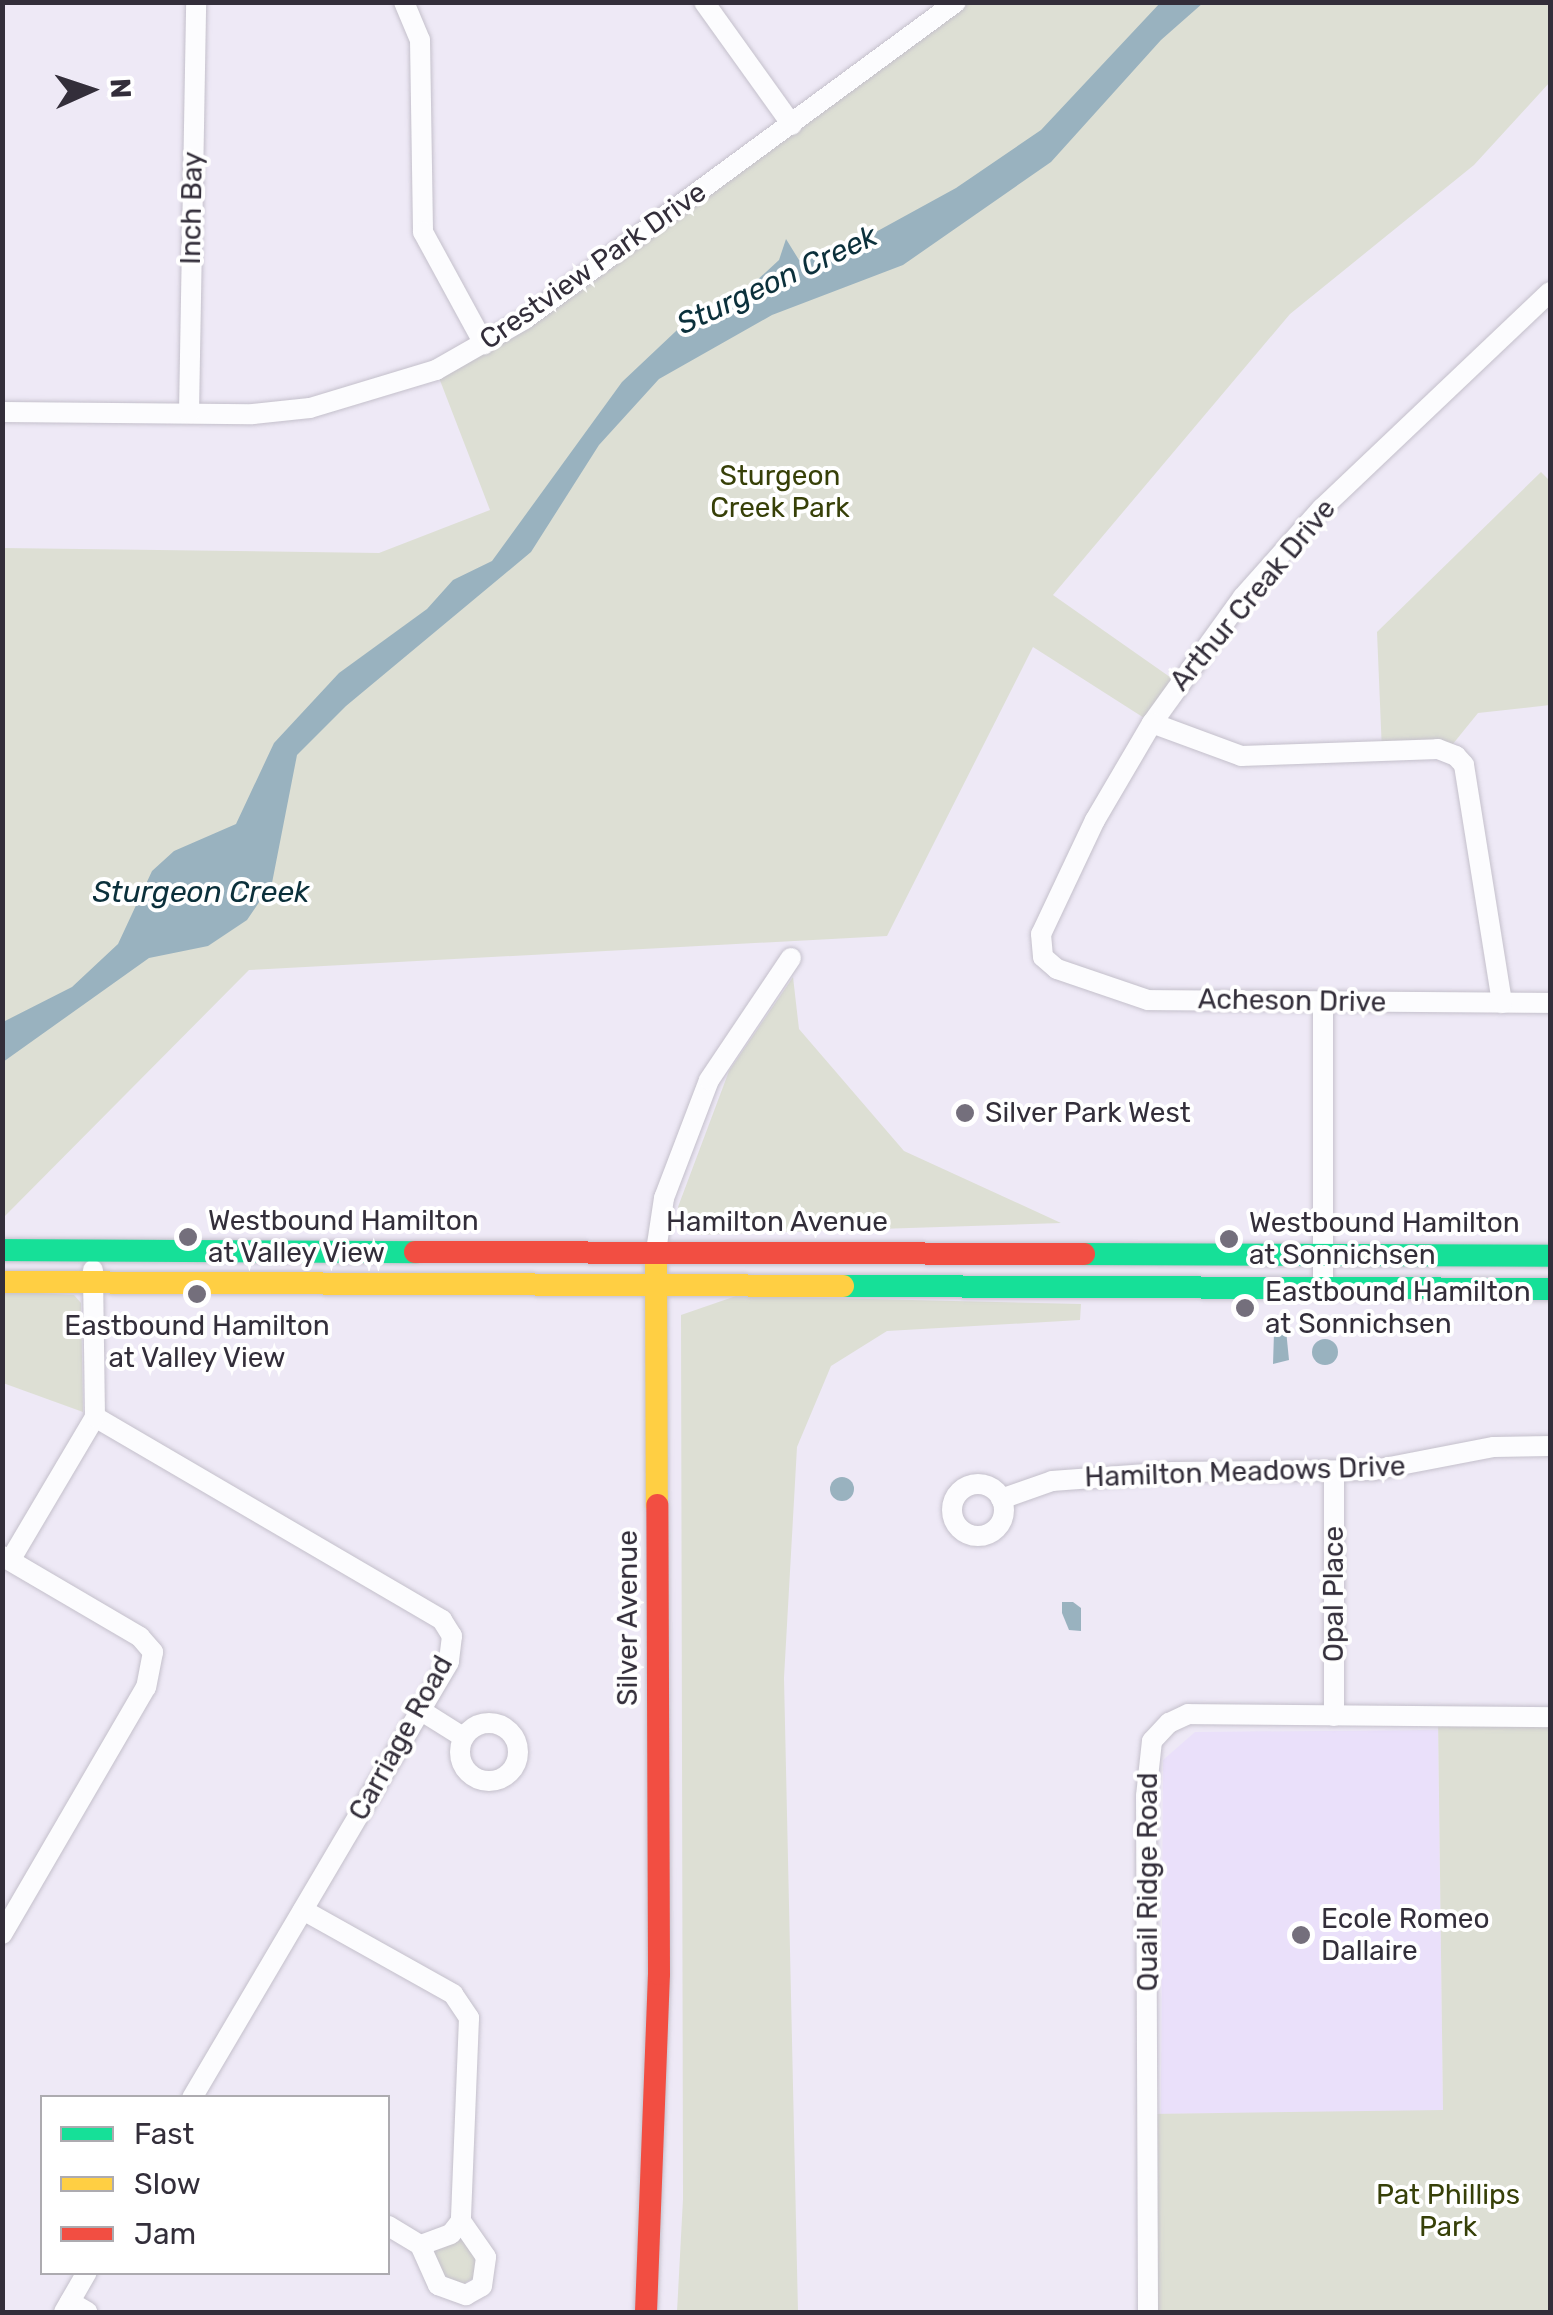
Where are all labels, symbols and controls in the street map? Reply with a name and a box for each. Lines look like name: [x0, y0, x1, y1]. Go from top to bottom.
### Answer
north arrow: [40, 40, 140, 140]
text: N: [103, 77, 137, 99]
street label: Inch Bay: [174, 151, 210, 265]
street label: Crestview Park Drive: [473, 175, 713, 357]
water label: Sturgeon Creek: [671, 218, 883, 342]
park label: Sturgeon Creek Park: [710, 459, 850, 525]
street label: Arthur Creak Drive: [1163, 492, 1343, 698]
water label: Sturgeon Creek: [93, 874, 309, 910]
street label: Acheson Drive: [1198, 983, 1386, 1019]
place label: Silver Park West: [985, 1096, 1192, 1130]
marker: Silver Park West: [954, 1102, 976, 1124]
place label: Westbound Hamilton at Valley View: [208, 1204, 479, 1270]
street label: Hamilton Avenue: [666, 1205, 888, 1239]
place label: Westbound Hamilton at Sonnichsen: [1249, 1206, 1520, 1272]
marker: Westbound Hamilton at Valley View: [177, 1226, 199, 1248]
marker: Westbound Hamilton at Sonnichsen: [1218, 1228, 1240, 1250]
place label: Eastbound Hamilton at Sonnichsen: [1265, 1275, 1531, 1341]
marker: Eastbound Hamilton at Valley View: [186, 1283, 208, 1305]
marker: Eastbound Hamilton at Sonnichsen: [1234, 1297, 1256, 1319]
place label: Eastbound Hamilton at Valley View: [64, 1309, 330, 1375]
street label: Hamilton Meadows Drive: [1084, 1450, 1406, 1494]
street label: Opal Place: [1317, 1526, 1351, 1662]
street label: Silver Avenue: [611, 1529, 645, 1707]
street label: Carriage Road: [342, 1650, 460, 1826]
street label: Quail Ridge Road: [1131, 1772, 1165, 1992]
place label: Ecole Romeo Dallaire: [1321, 1902, 1490, 1968]
marker: Ecole Romeo Dallaire: [1290, 1924, 1312, 1946]
legend: [40, 2095, 390, 2275]
text: Fast: [134, 2116, 194, 2152]
text: Slow: [134, 2166, 201, 2202]
park label: Pat Phillips Park: [1376, 2178, 1520, 2244]
text: Jam: [134, 2216, 196, 2252]

